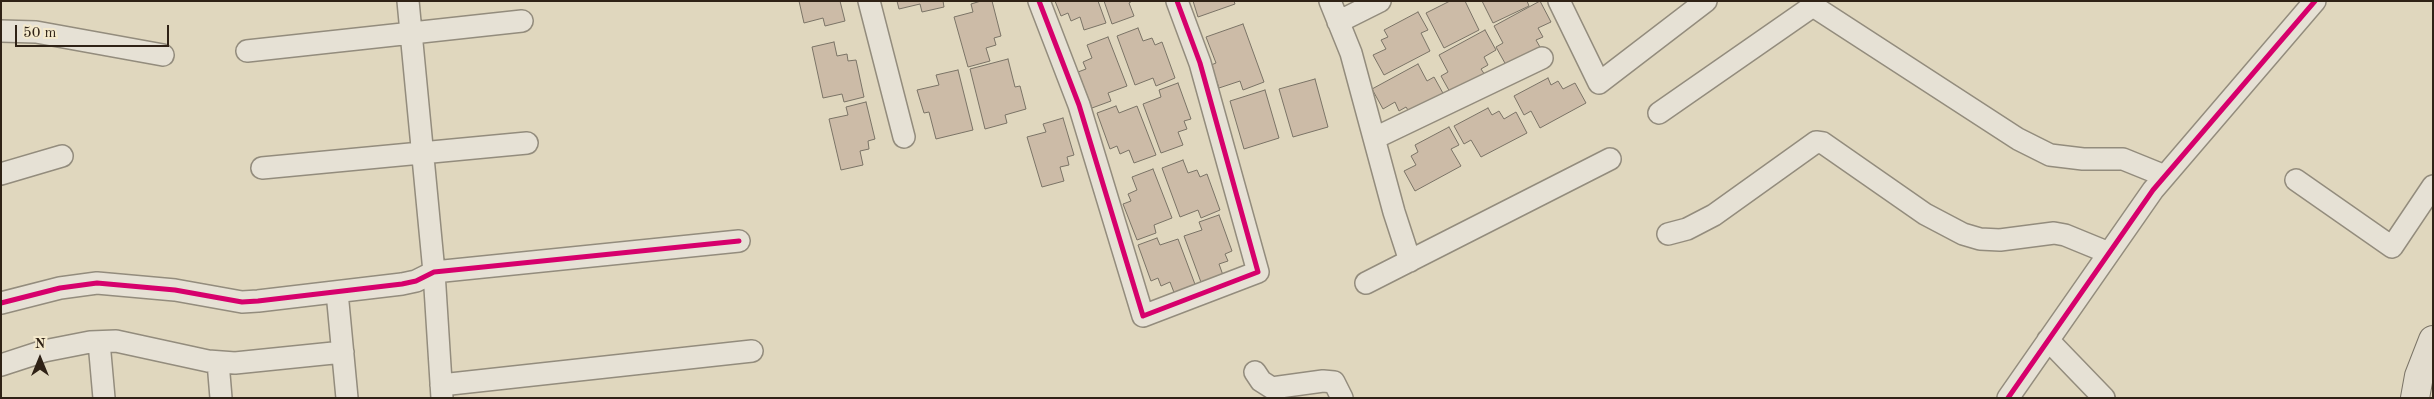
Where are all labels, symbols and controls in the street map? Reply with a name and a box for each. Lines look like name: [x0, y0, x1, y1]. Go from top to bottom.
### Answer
scale bar: [18, 15, 171, 47]
text: 50 m: [23, 26, 57, 41]
north arrow: [15, 334, 65, 384]
text: N: [35, 337, 45, 351]

